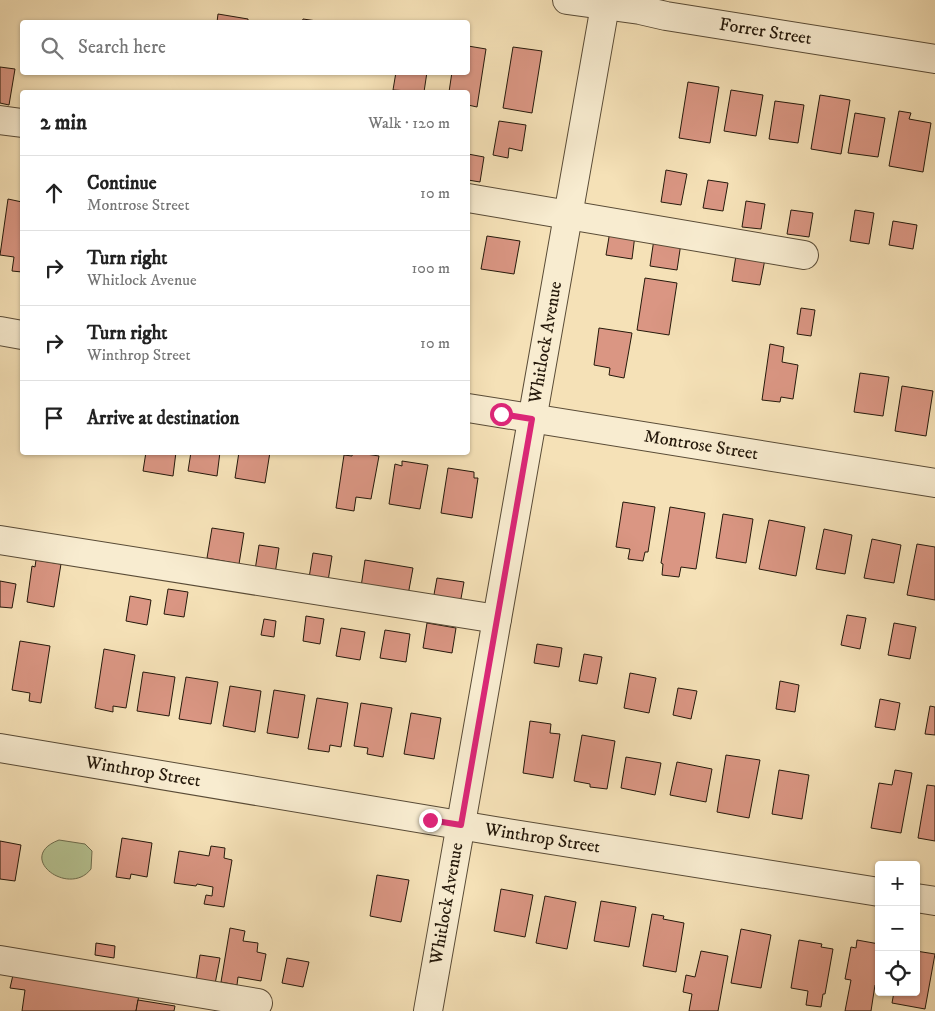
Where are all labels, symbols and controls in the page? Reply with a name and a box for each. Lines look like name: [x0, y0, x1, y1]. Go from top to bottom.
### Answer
street label: Forrer Street: [718, 14, 813, 50]
search box: [20, 20, 470, 75]
icon: search: [38, 34, 66, 62]
text: Search here: [78, 36, 166, 59]
text: 2 min: [40, 110, 87, 136]
text: Walk · 120 m: [368, 113, 450, 133]
text: Continue: [87, 172, 157, 195]
icon: ahead: [40, 179, 68, 207]
text: 10 m: [420, 183, 450, 203]
text: Montrose Street: [87, 195, 190, 215]
text: Turn right: [87, 247, 167, 270]
icon: right: [40, 254, 68, 282]
text: 100 m: [412, 258, 450, 278]
text: Whitlock Avenue: [87, 270, 197, 290]
street label: Whitlock Avenue: [524, 280, 567, 406]
text: Turn right: [87, 322, 167, 345]
icon: right: [40, 329, 68, 357]
text: 10 m: [420, 333, 450, 353]
text: Winthrop Street: [87, 345, 191, 365]
route start: [490, 403, 513, 426]
icon: arrive: [40, 404, 68, 432]
text: Arrive at destination: [87, 407, 239, 430]
street label: Montrose Street: [642, 425, 760, 465]
street label: Winthrop Street: [83, 751, 203, 793]
route end: [419, 809, 442, 832]
street label: Winthrop Street: [482, 818, 602, 859]
street label: Whitlock Avenue: [425, 841, 468, 967]
map controls: [875, 861, 920, 996]
button: +: [875, 861, 920, 906]
button: −: [875, 906, 920, 951]
button: locate: [875, 951, 920, 996]

